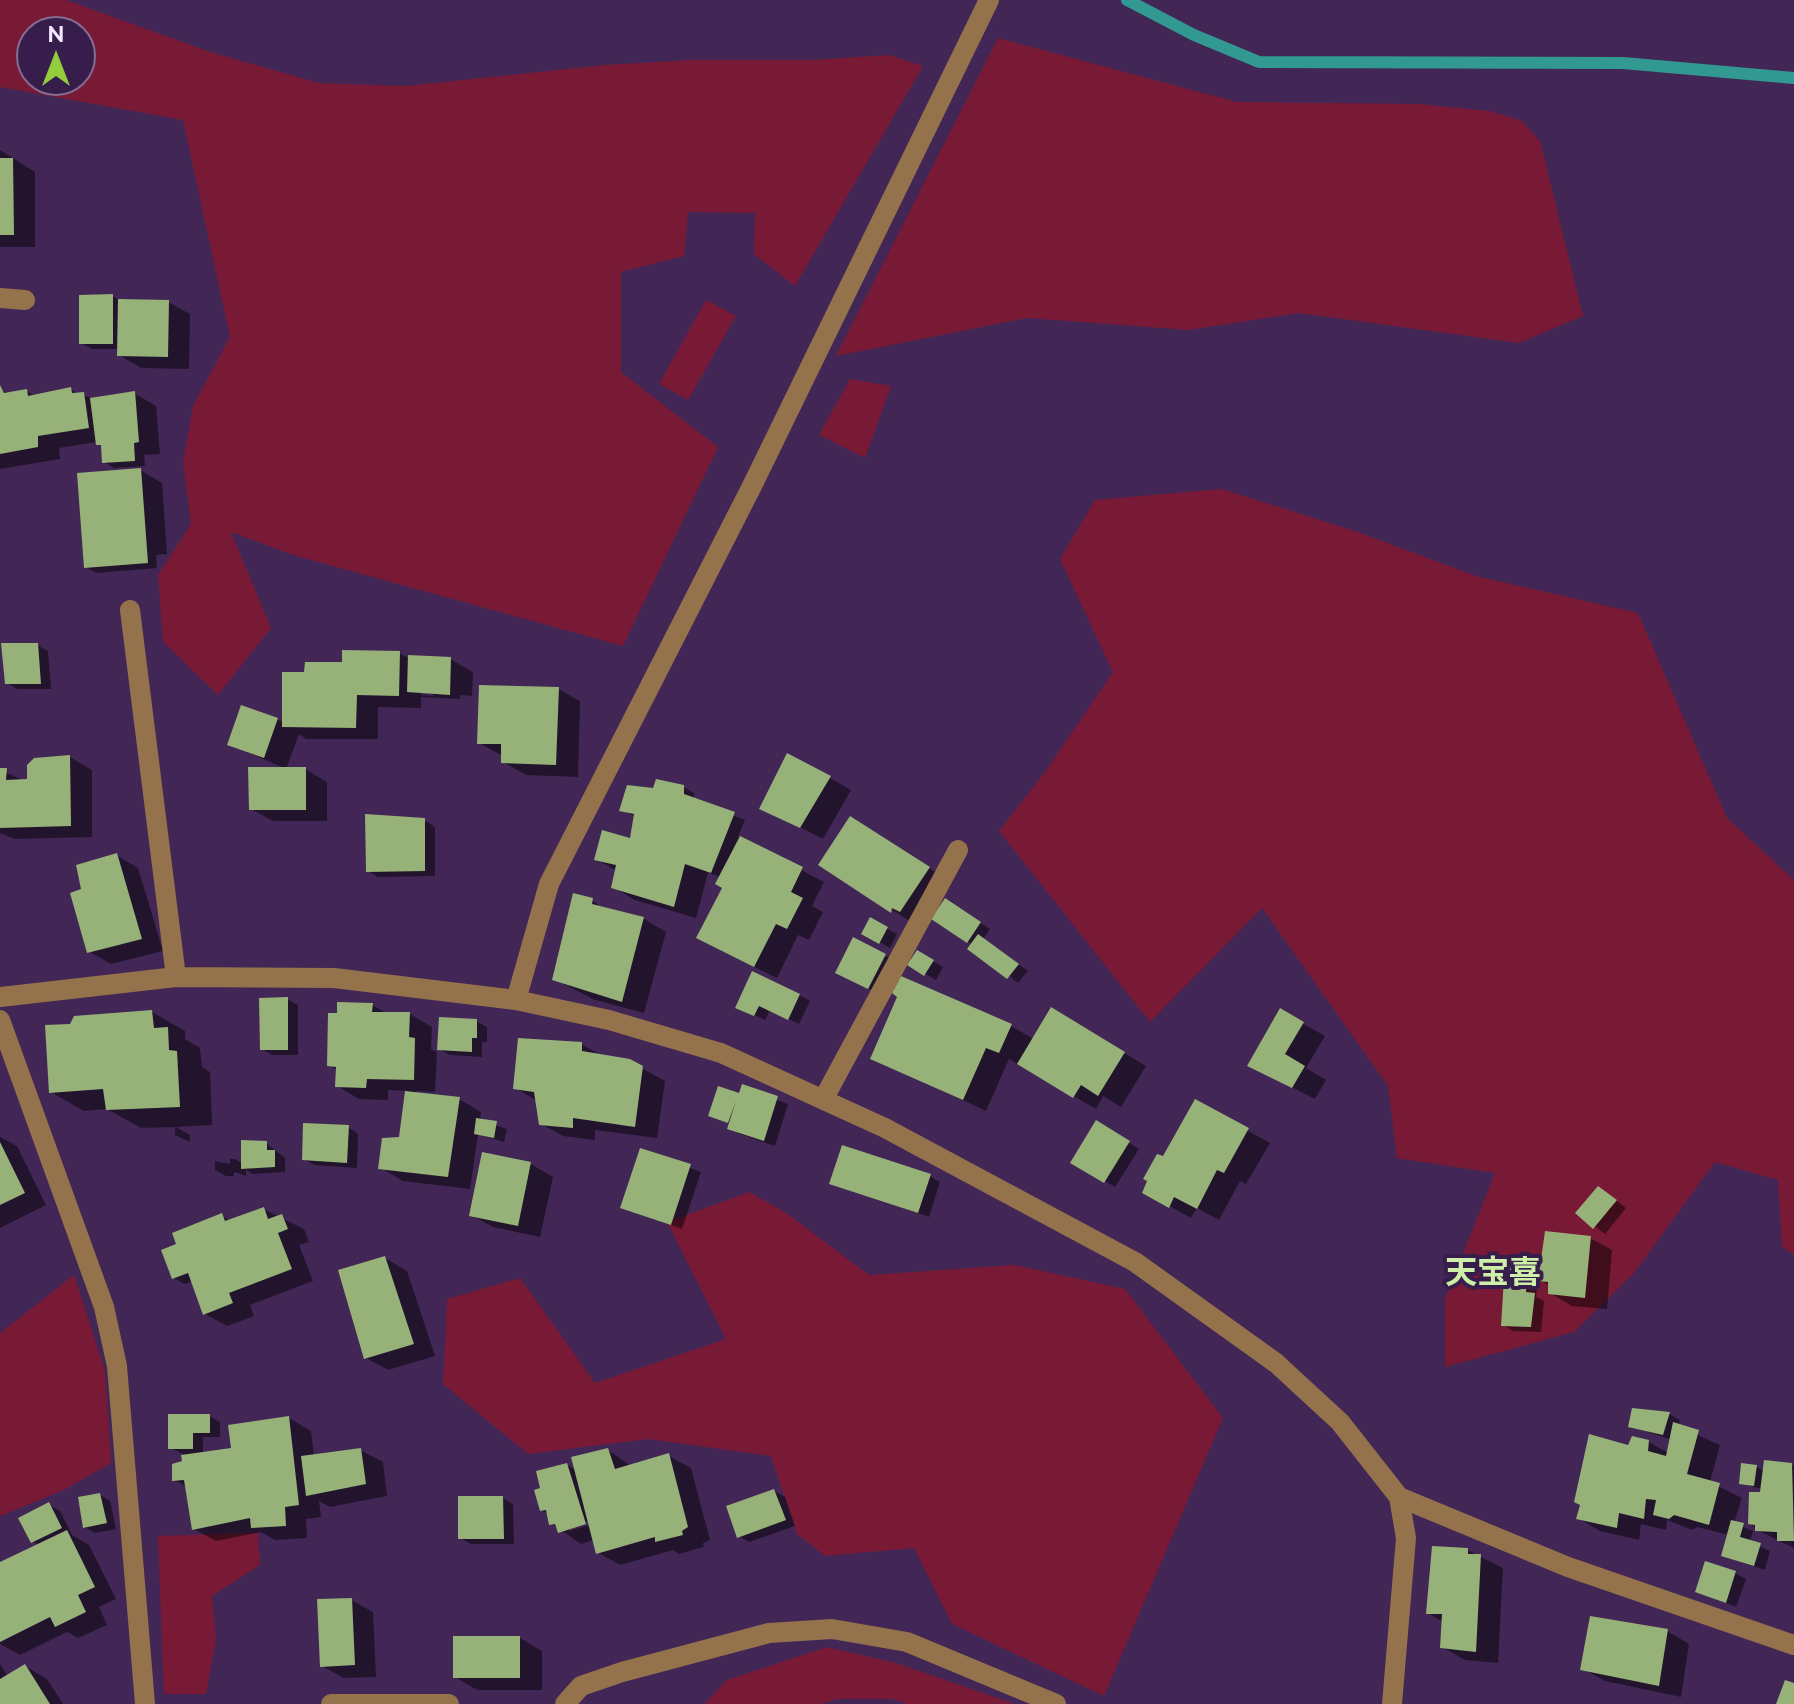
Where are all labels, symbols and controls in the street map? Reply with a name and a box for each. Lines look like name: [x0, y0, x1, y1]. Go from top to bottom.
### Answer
north arrow: [16, 16, 96, 96]
text: N: [48, 21, 64, 47]
district label: 天宝喜: [1445, 1254, 1541, 1292]

